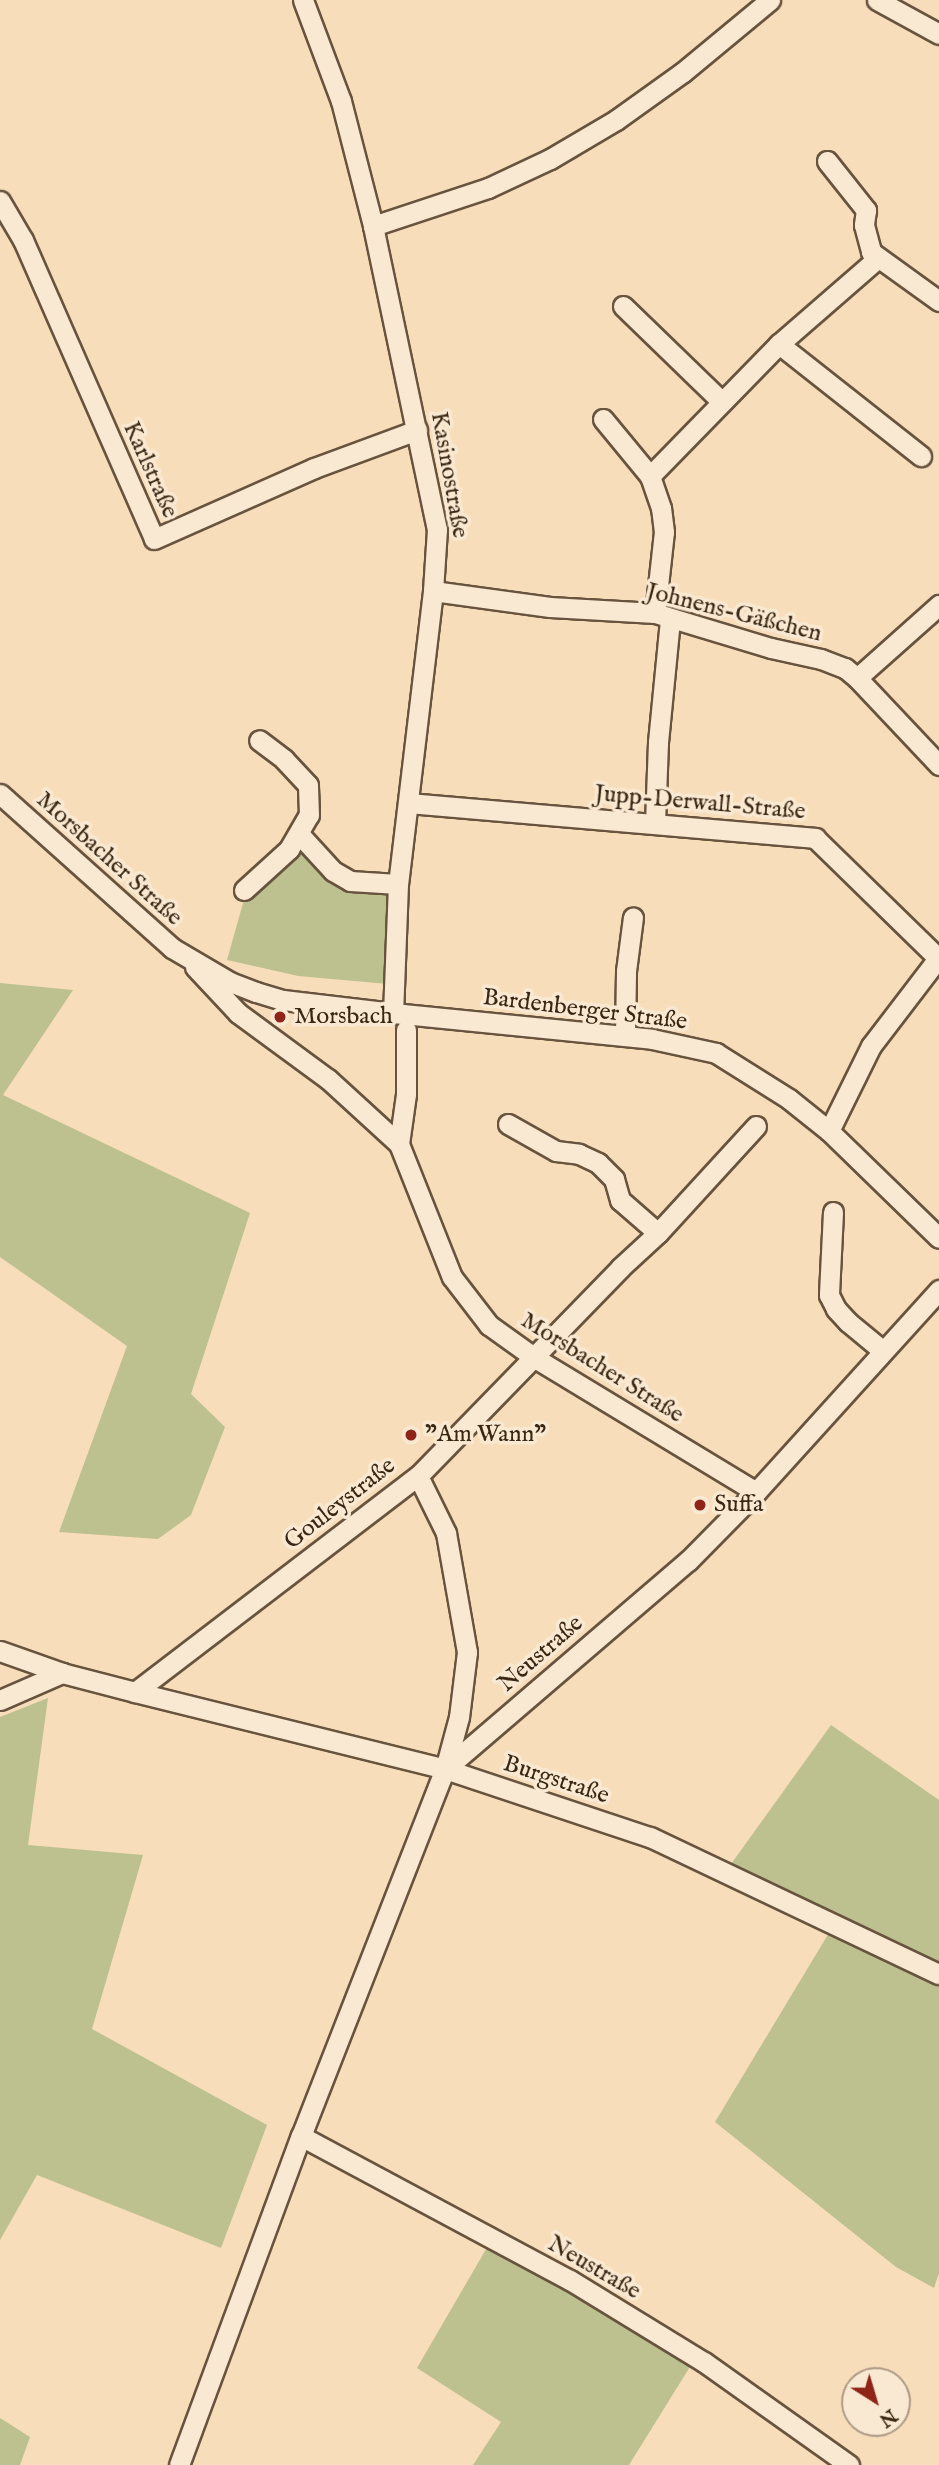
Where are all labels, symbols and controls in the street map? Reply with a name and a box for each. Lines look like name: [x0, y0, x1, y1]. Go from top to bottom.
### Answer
street label: Kasinostraße: [424, 410, 474, 540]
street label: Karlstraße: [116, 417, 184, 523]
street label: Johnens-Gäßchen: [643, 577, 825, 649]
street label: Jupp-Derwall-Straße: [593, 779, 807, 827]
street label: Morsbacher Straße: [30, 786, 188, 932]
street label: Bardenberger Straße: [481, 983, 689, 1037]
place label: Morsbach: [294, 1003, 393, 1031]
marker: Morsbach: [272, 1009, 288, 1025]
street label: Morsbacher Straße: [515, 1306, 689, 1430]
place label: "Am Wann": [425, 1421, 546, 1449]
marker: "Am Wann": [403, 1427, 419, 1443]
street label: Gouleystraße: [279, 1452, 401, 1556]
place label: Suffa: [714, 1491, 763, 1519]
marker: Suffa: [692, 1497, 708, 1513]
street label: Neustraße: [493, 1609, 589, 1699]
street label: Burgstraße: [500, 1749, 612, 1811]
street label: Neustraße: [542, 2230, 646, 2306]
north arrow: [841, 2367, 911, 2437]
text: N: [874, 2403, 901, 2432]

